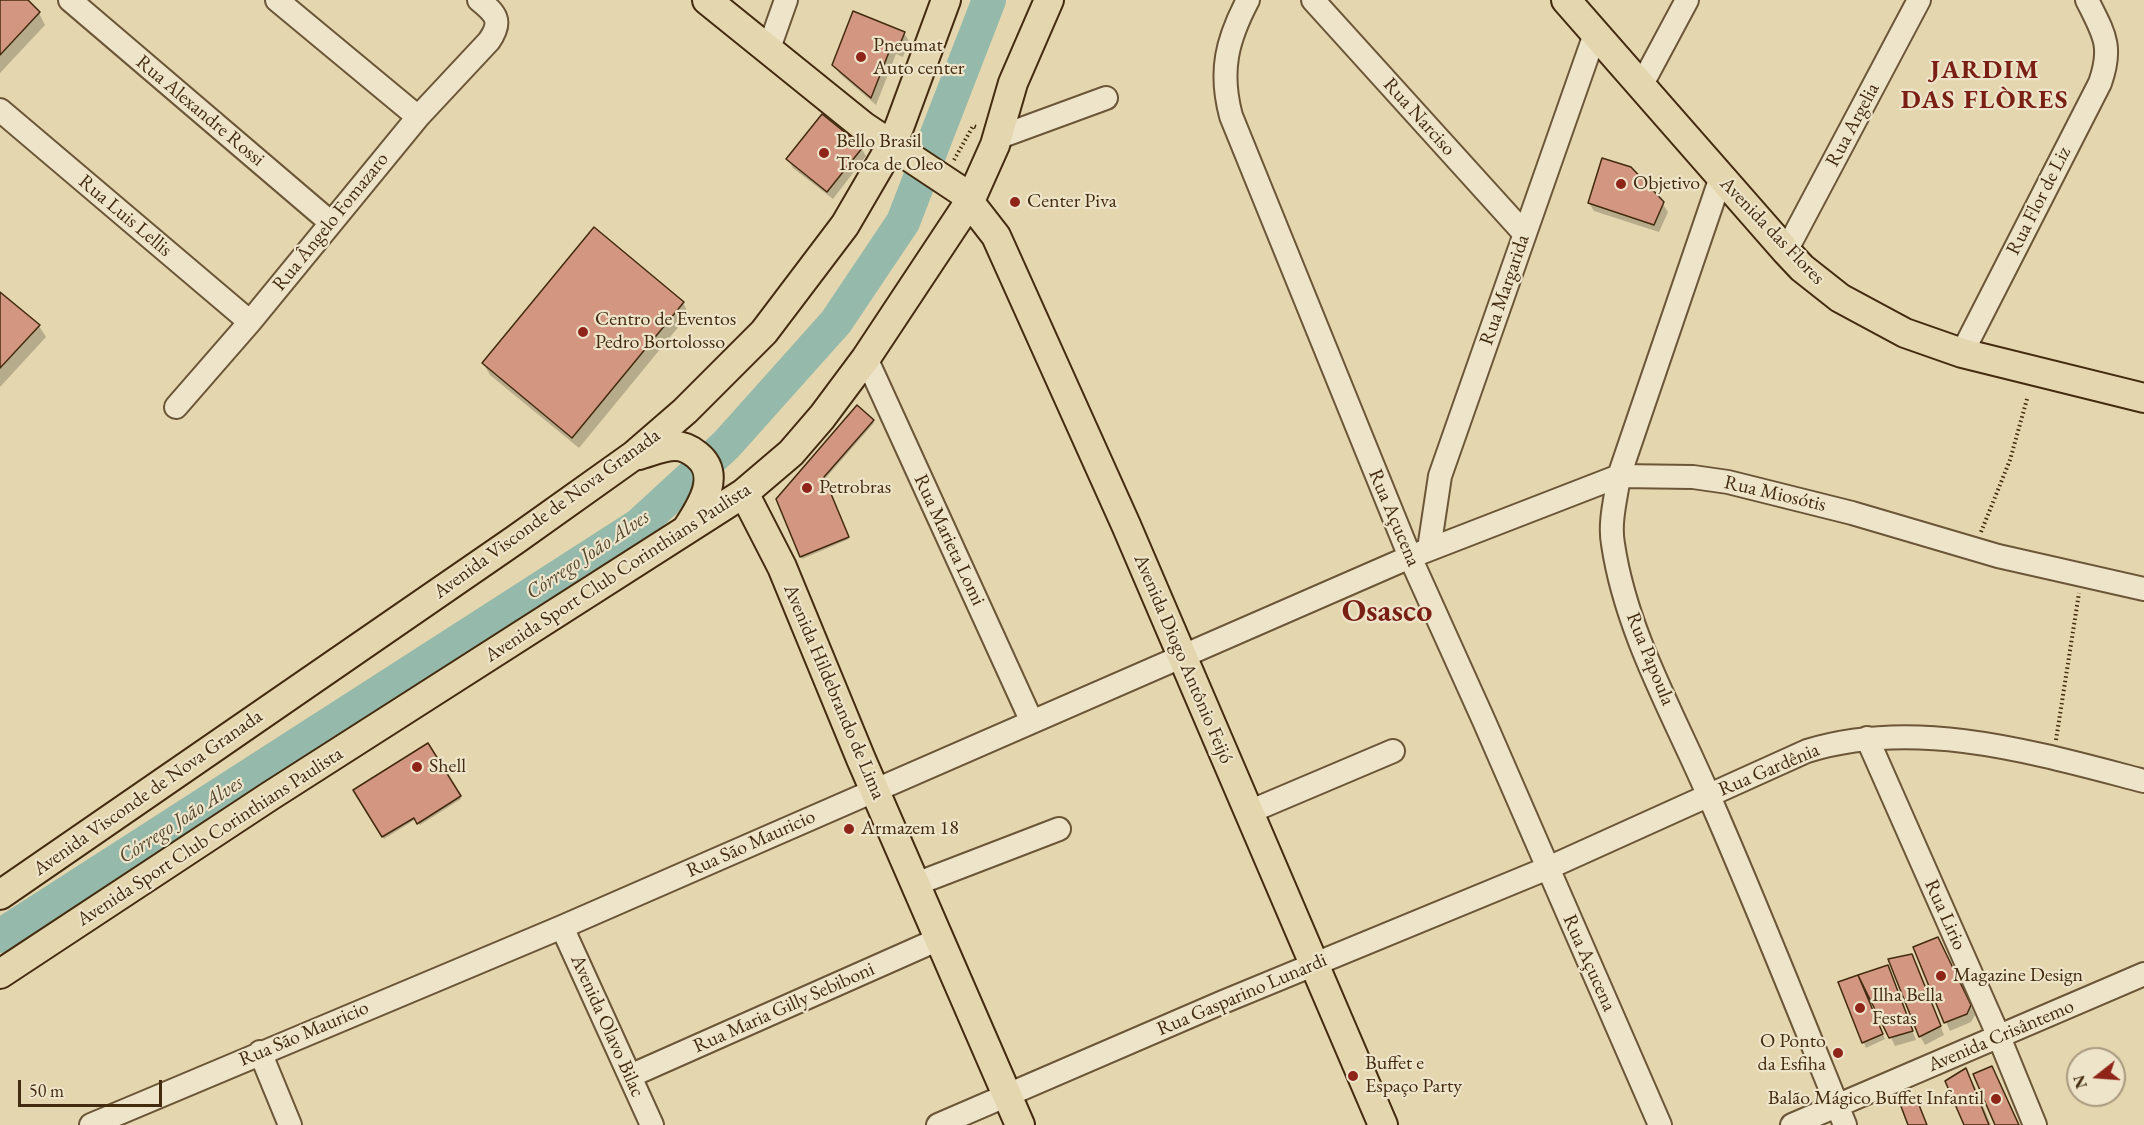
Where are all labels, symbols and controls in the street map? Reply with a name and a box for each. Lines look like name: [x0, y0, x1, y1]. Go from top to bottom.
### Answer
place label: Pneumat Auto center: [873, 34, 964, 81]
street label: Rua Alexandre Rossi: [131, 50, 269, 172]
marker: Pneumat Auto center: [854, 50, 868, 64]
district label: JARDIM DAS FLÒRES: [1901, 55, 2069, 116]
street label: Rua Narciso: [1378, 73, 1460, 161]
street label: Rua Argelia: [1821, 79, 1885, 171]
place label: Bello Brasil Troca de Oleo: [836, 130, 943, 177]
street label: Rua Flor de Liz: [2001, 143, 2077, 259]
marker: Bello Brasil Troca de Oleo: [817, 146, 831, 160]
street label: Rua Ângelo Fomazaro: [268, 148, 394, 296]
street label: Rua Luis Lellis: [73, 170, 177, 262]
place label: Objetivo: [1633, 172, 1700, 196]
street label: Avenida das Flores: [1715, 172, 1829, 290]
marker: Objetivo: [1614, 177, 1628, 191]
place label: Center Piva: [1027, 190, 1117, 214]
marker: Center Piva: [1008, 195, 1022, 209]
street label: Rua Margarida: [1475, 232, 1535, 348]
place label: Centro de Eventos Pedro Bortolosso: [595, 308, 736, 355]
marker: Centro de Eventos Pedro Bortolosso: [576, 325, 590, 339]
street label: Avenida Visconde de Nova Granada: [429, 424, 665, 604]
street label: Rua Açucena: [1363, 466, 1425, 570]
street label: Rua Marieta Lomi: [908, 471, 990, 609]
street label: Rua Miosótis: [1722, 471, 1828, 517]
place label: Petrobras: [819, 476, 891, 500]
street label: Avenida Sport Club Corinthians Paulista: [481, 478, 755, 668]
marker: Petrobras: [800, 481, 814, 495]
water label: Córrego João Alves: [522, 505, 654, 605]
street label: Avenida Diogo Antônio Feijó: [1128, 551, 1238, 767]
street label: Avenida Hildebrando de Lima: [778, 581, 890, 803]
district label: Osasco: [1342, 593, 1432, 631]
street label: Rua Papoula: [1620, 609, 1680, 709]
street label: Avenida Visconde de Nova Granada: [29, 705, 267, 881]
street label: Rua Gardênia: [1715, 738, 1823, 802]
street label: Avenida Sport Club Corinthians Paulista: [73, 742, 347, 932]
place label: Shell: [429, 755, 466, 779]
marker: Shell: [410, 760, 424, 774]
water label: Córrego João Alves: [114, 770, 248, 870]
street label: Rua São Mauricio: [683, 805, 819, 883]
place label: Armazem 18: [861, 817, 959, 841]
marker: Armazem 18: [842, 822, 856, 836]
street label: Rua Lirio: [1919, 876, 1971, 954]
street label: Rua Açucena: [1557, 911, 1621, 1015]
street label: Rua Gasparino Lunardi: [1153, 948, 1331, 1042]
street label: Avenida Olavo Bilac: [565, 951, 649, 1101]
street label: Rua Maria Gilly Sebiboni: [690, 957, 878, 1059]
place label: Magazine Design: [1953, 964, 2083, 988]
marker: Magazine Design: [1934, 969, 1948, 983]
place label: Ilha Bella Festas: [1872, 984, 1943, 1031]
street label: Avenida Crisântemo: [1924, 994, 2078, 1078]
street label: Rua São Mauricio: [236, 996, 372, 1072]
marker: Ilha Bella Festas: [1853, 1001, 1867, 1015]
place label: O Ponto da Esfiha: [1758, 1030, 1826, 1077]
marker: O Ponto da Esfiha: [1831, 1046, 1845, 1060]
north arrow: [2066, 1047, 2126, 1107]
place label: Buffet e Espaço Party: [1365, 1052, 1462, 1099]
scale bar: [21, 1068, 165, 1106]
marker: Buffet e Espaço Party: [1346, 1069, 1360, 1083]
text: N: [2068, 1073, 2092, 1091]
text: 50 m: [29, 1079, 64, 1102]
place label: Balão Mágico Buffet Infantil: [1768, 1087, 1984, 1111]
marker: Balão Mágico Buffet Infantil: [1989, 1092, 2003, 1106]

